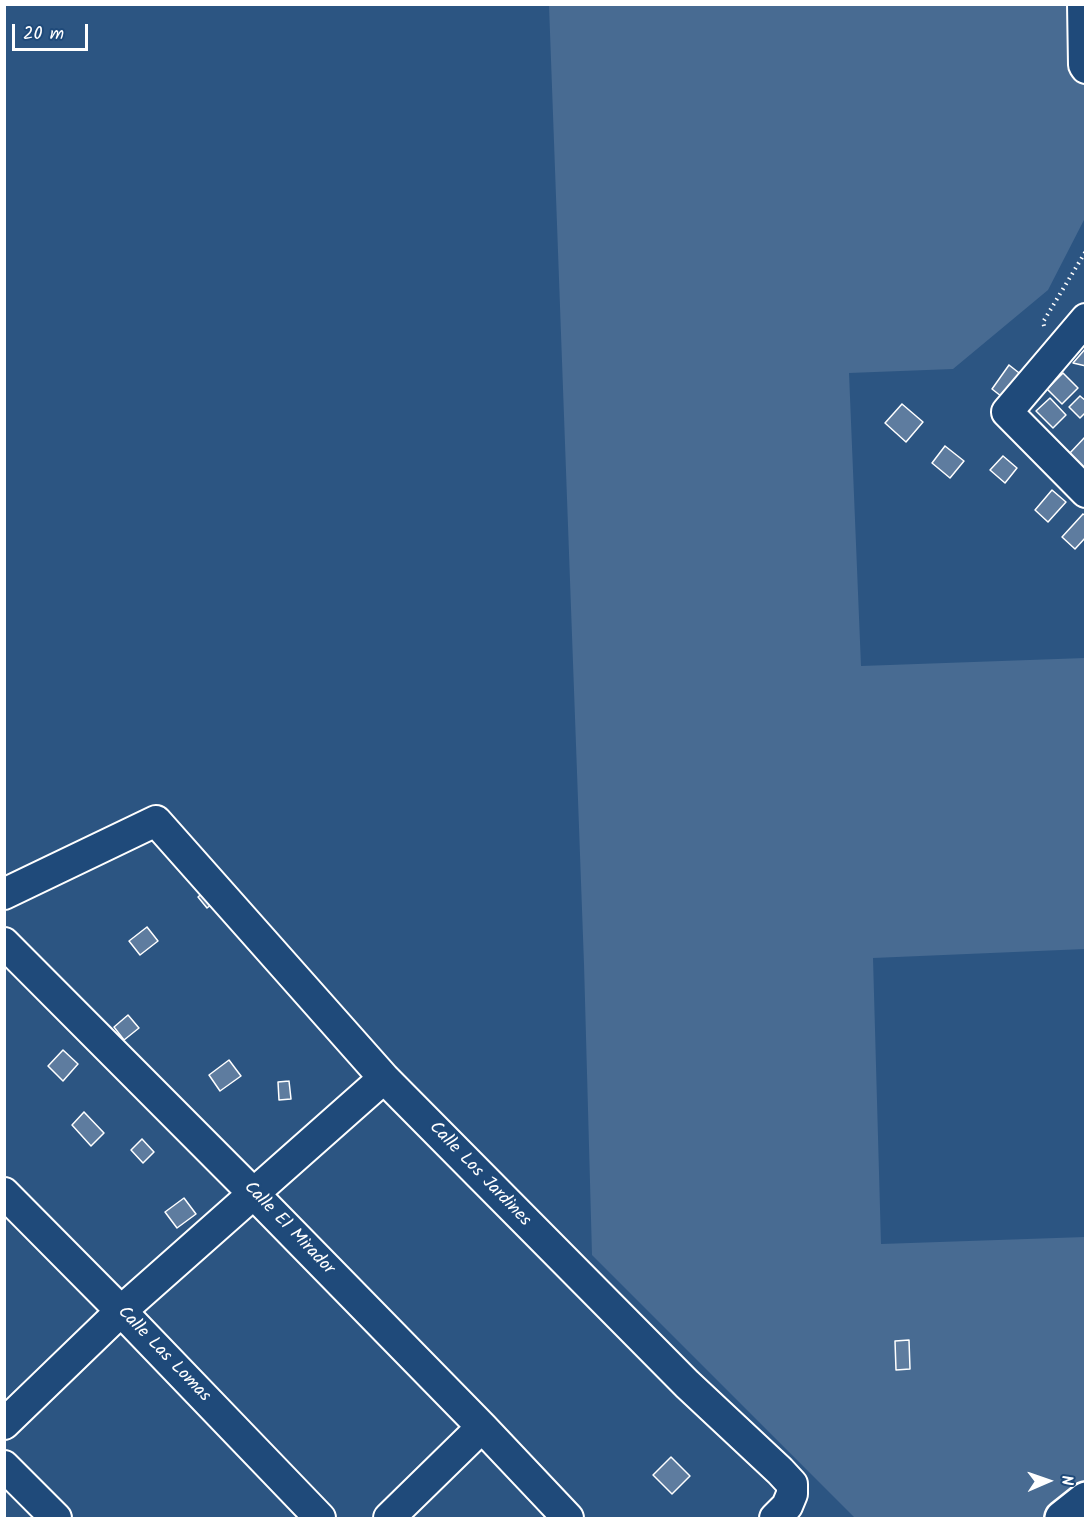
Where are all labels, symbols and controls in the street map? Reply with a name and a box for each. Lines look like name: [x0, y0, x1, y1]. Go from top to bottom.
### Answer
scale bar: [15, 12, 92, 50]
text: 20 m: [23, 20, 64, 49]
street label: Calle Los Jardines: [423, 1118, 535, 1232]
street label: Calle El Mirador: [238, 1178, 338, 1280]
street label: Calle Las Lomas: [112, 1303, 214, 1407]
north arrow: [1018, 1451, 1078, 1511]
text: N: [1054, 1475, 1079, 1486]

